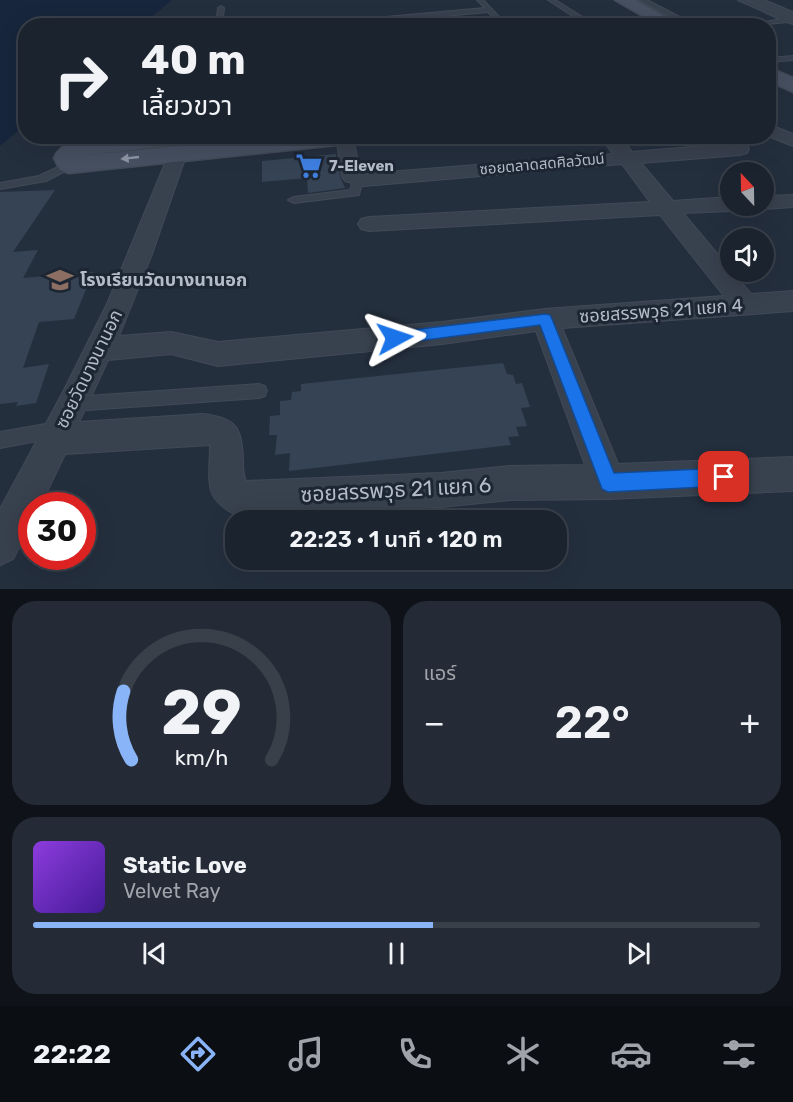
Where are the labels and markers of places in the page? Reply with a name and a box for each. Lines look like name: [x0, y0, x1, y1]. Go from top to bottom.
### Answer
supermarket icon: 7-Eleven: [294, 151, 324, 181]
place label: 7-Eleven: [329, 157, 394, 175]
school or university icon: โรงเรียนวัดบางนานอก: [45, 265, 75, 295]
place label: โรงเรียนวัดบางนานอก: [80, 269, 247, 291]
pin: [698, 451, 749, 502]

